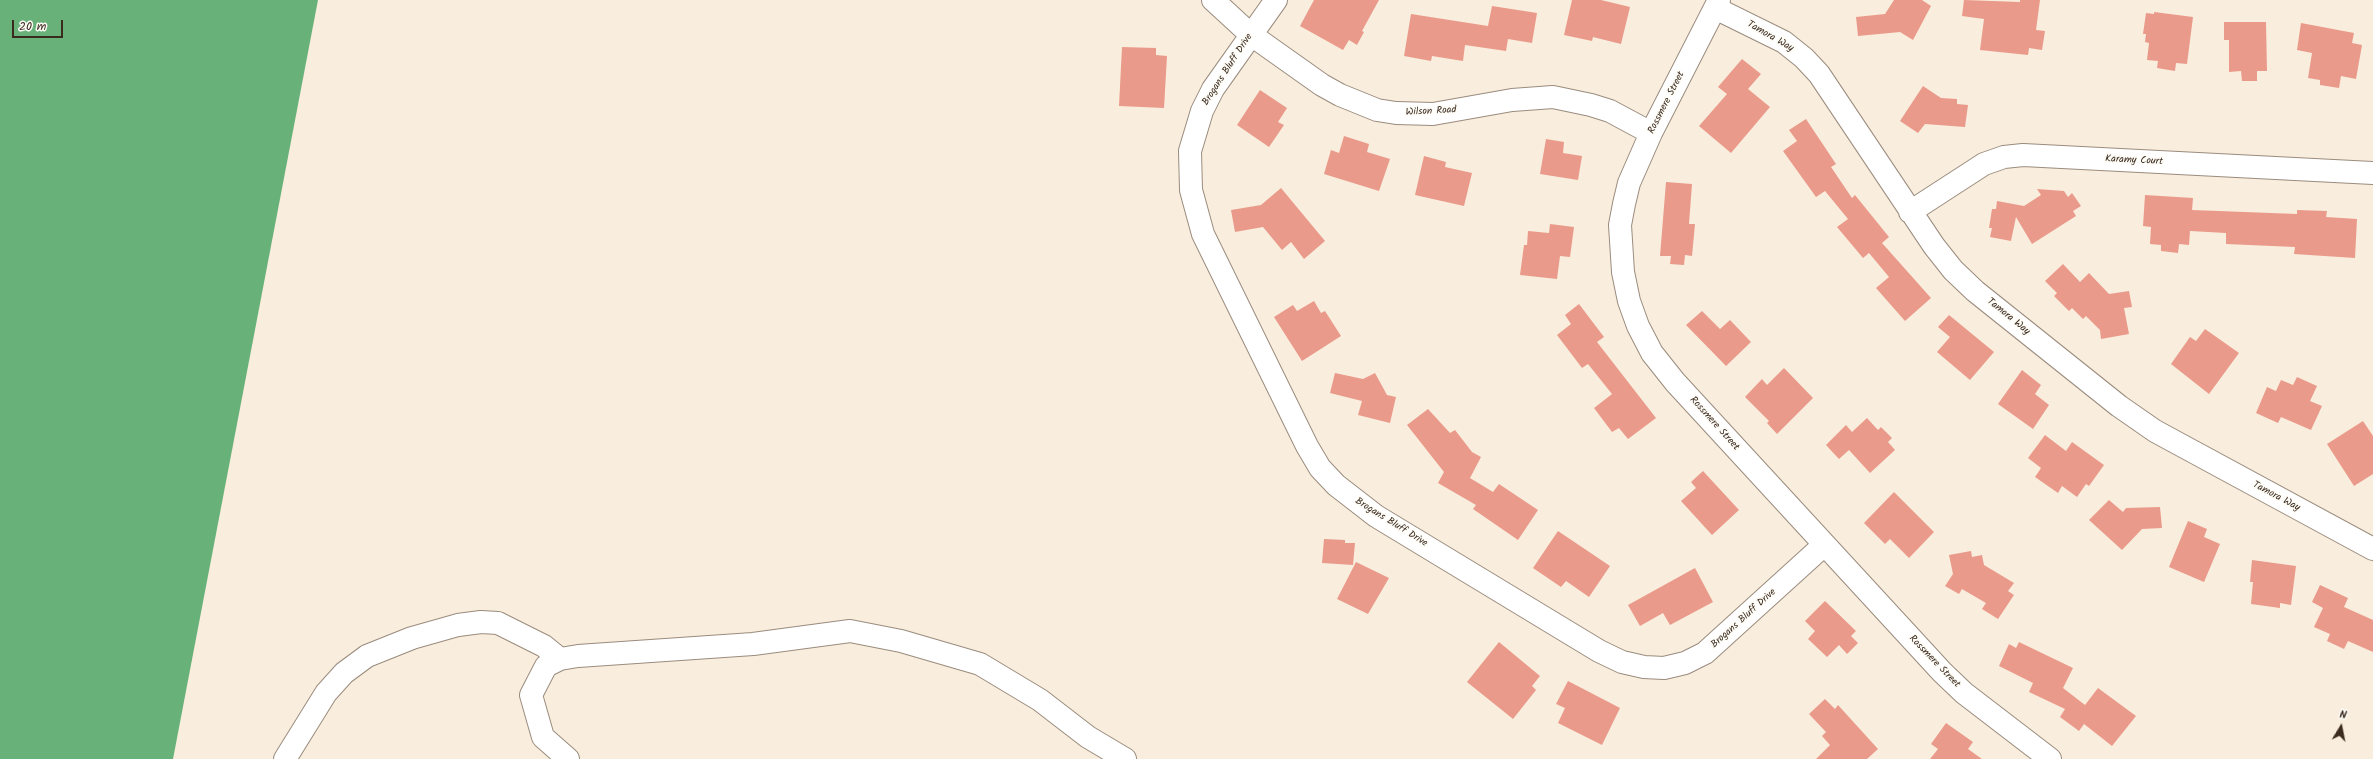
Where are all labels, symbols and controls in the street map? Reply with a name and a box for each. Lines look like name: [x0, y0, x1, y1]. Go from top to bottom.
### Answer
scale bar: [14, 12, 65, 38]
text: 20 m: [19, 17, 46, 36]
street label: Tamora Way: [1745, 19, 1795, 55]
street label: Brogans Bluff Drive: [1200, 32, 1256, 108]
street label: Rossmere Street: [1646, 70, 1688, 136]
street label: Wilson Road: [1405, 105, 1457, 119]
street label: Karamy Court: [2105, 153, 2163, 169]
street label: Tamora Way: [1984, 296, 2032, 338]
street label: Rossmere Street: [1687, 395, 1741, 453]
street label: Tamora Way: [2250, 480, 2302, 514]
street label: Brogans Bluff Drive: [1353, 496, 1429, 550]
street label: Brogans Bluff Drive: [1709, 587, 1779, 651]
street label: Rossmere Street: [1906, 633, 1962, 691]
text: N: [2338, 706, 2348, 725]
north arrow: [2321, 707, 2361, 747]

